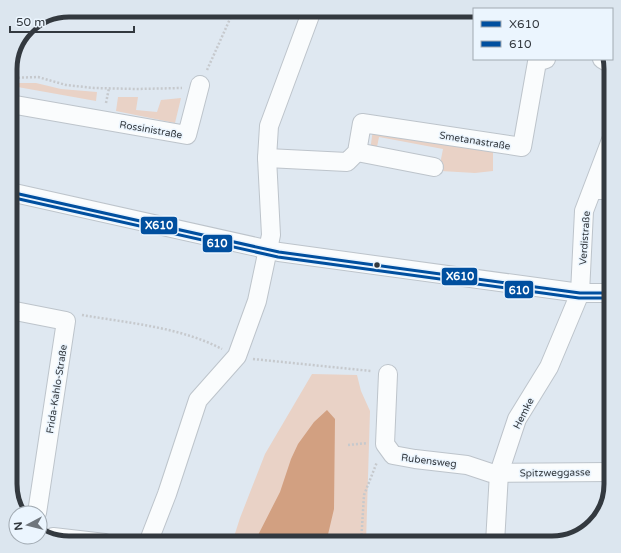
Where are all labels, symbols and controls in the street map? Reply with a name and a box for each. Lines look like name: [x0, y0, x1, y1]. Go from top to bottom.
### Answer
scale bar: [10, 8, 134, 34]
legend: [473, 8, 613, 60]
text: 50 m: [16, 15, 45, 29]
text: X610: [509, 17, 540, 31]
text: 610: [509, 37, 532, 51]
street label: Rossinistraße: [118, 119, 184, 141]
street label: Smetanastraße: [438, 129, 512, 153]
street label: Verdistraße: [577, 210, 593, 266]
line badge: X610: [140, 216, 178, 235]
text: X610: [145, 219, 173, 232]
line badge: 610: [202, 234, 233, 253]
text: 610: [207, 237, 227, 250]
unlabelled marker: [372, 260, 382, 270]
line badge: X610: [441, 267, 478, 286]
text: X610: [446, 270, 474, 283]
line badge: 610: [504, 280, 534, 299]
text: 610: [509, 284, 529, 297]
street label: Frida-Kahlo-Straße: [44, 343, 70, 435]
street label: Hemke: [511, 396, 537, 431]
street label: Rubensweg: [400, 452, 457, 470]
street label: Spitzweggasse: [520, 466, 591, 480]
north arrow: [8, 505, 48, 545]
text: N: [12, 521, 26, 531]

